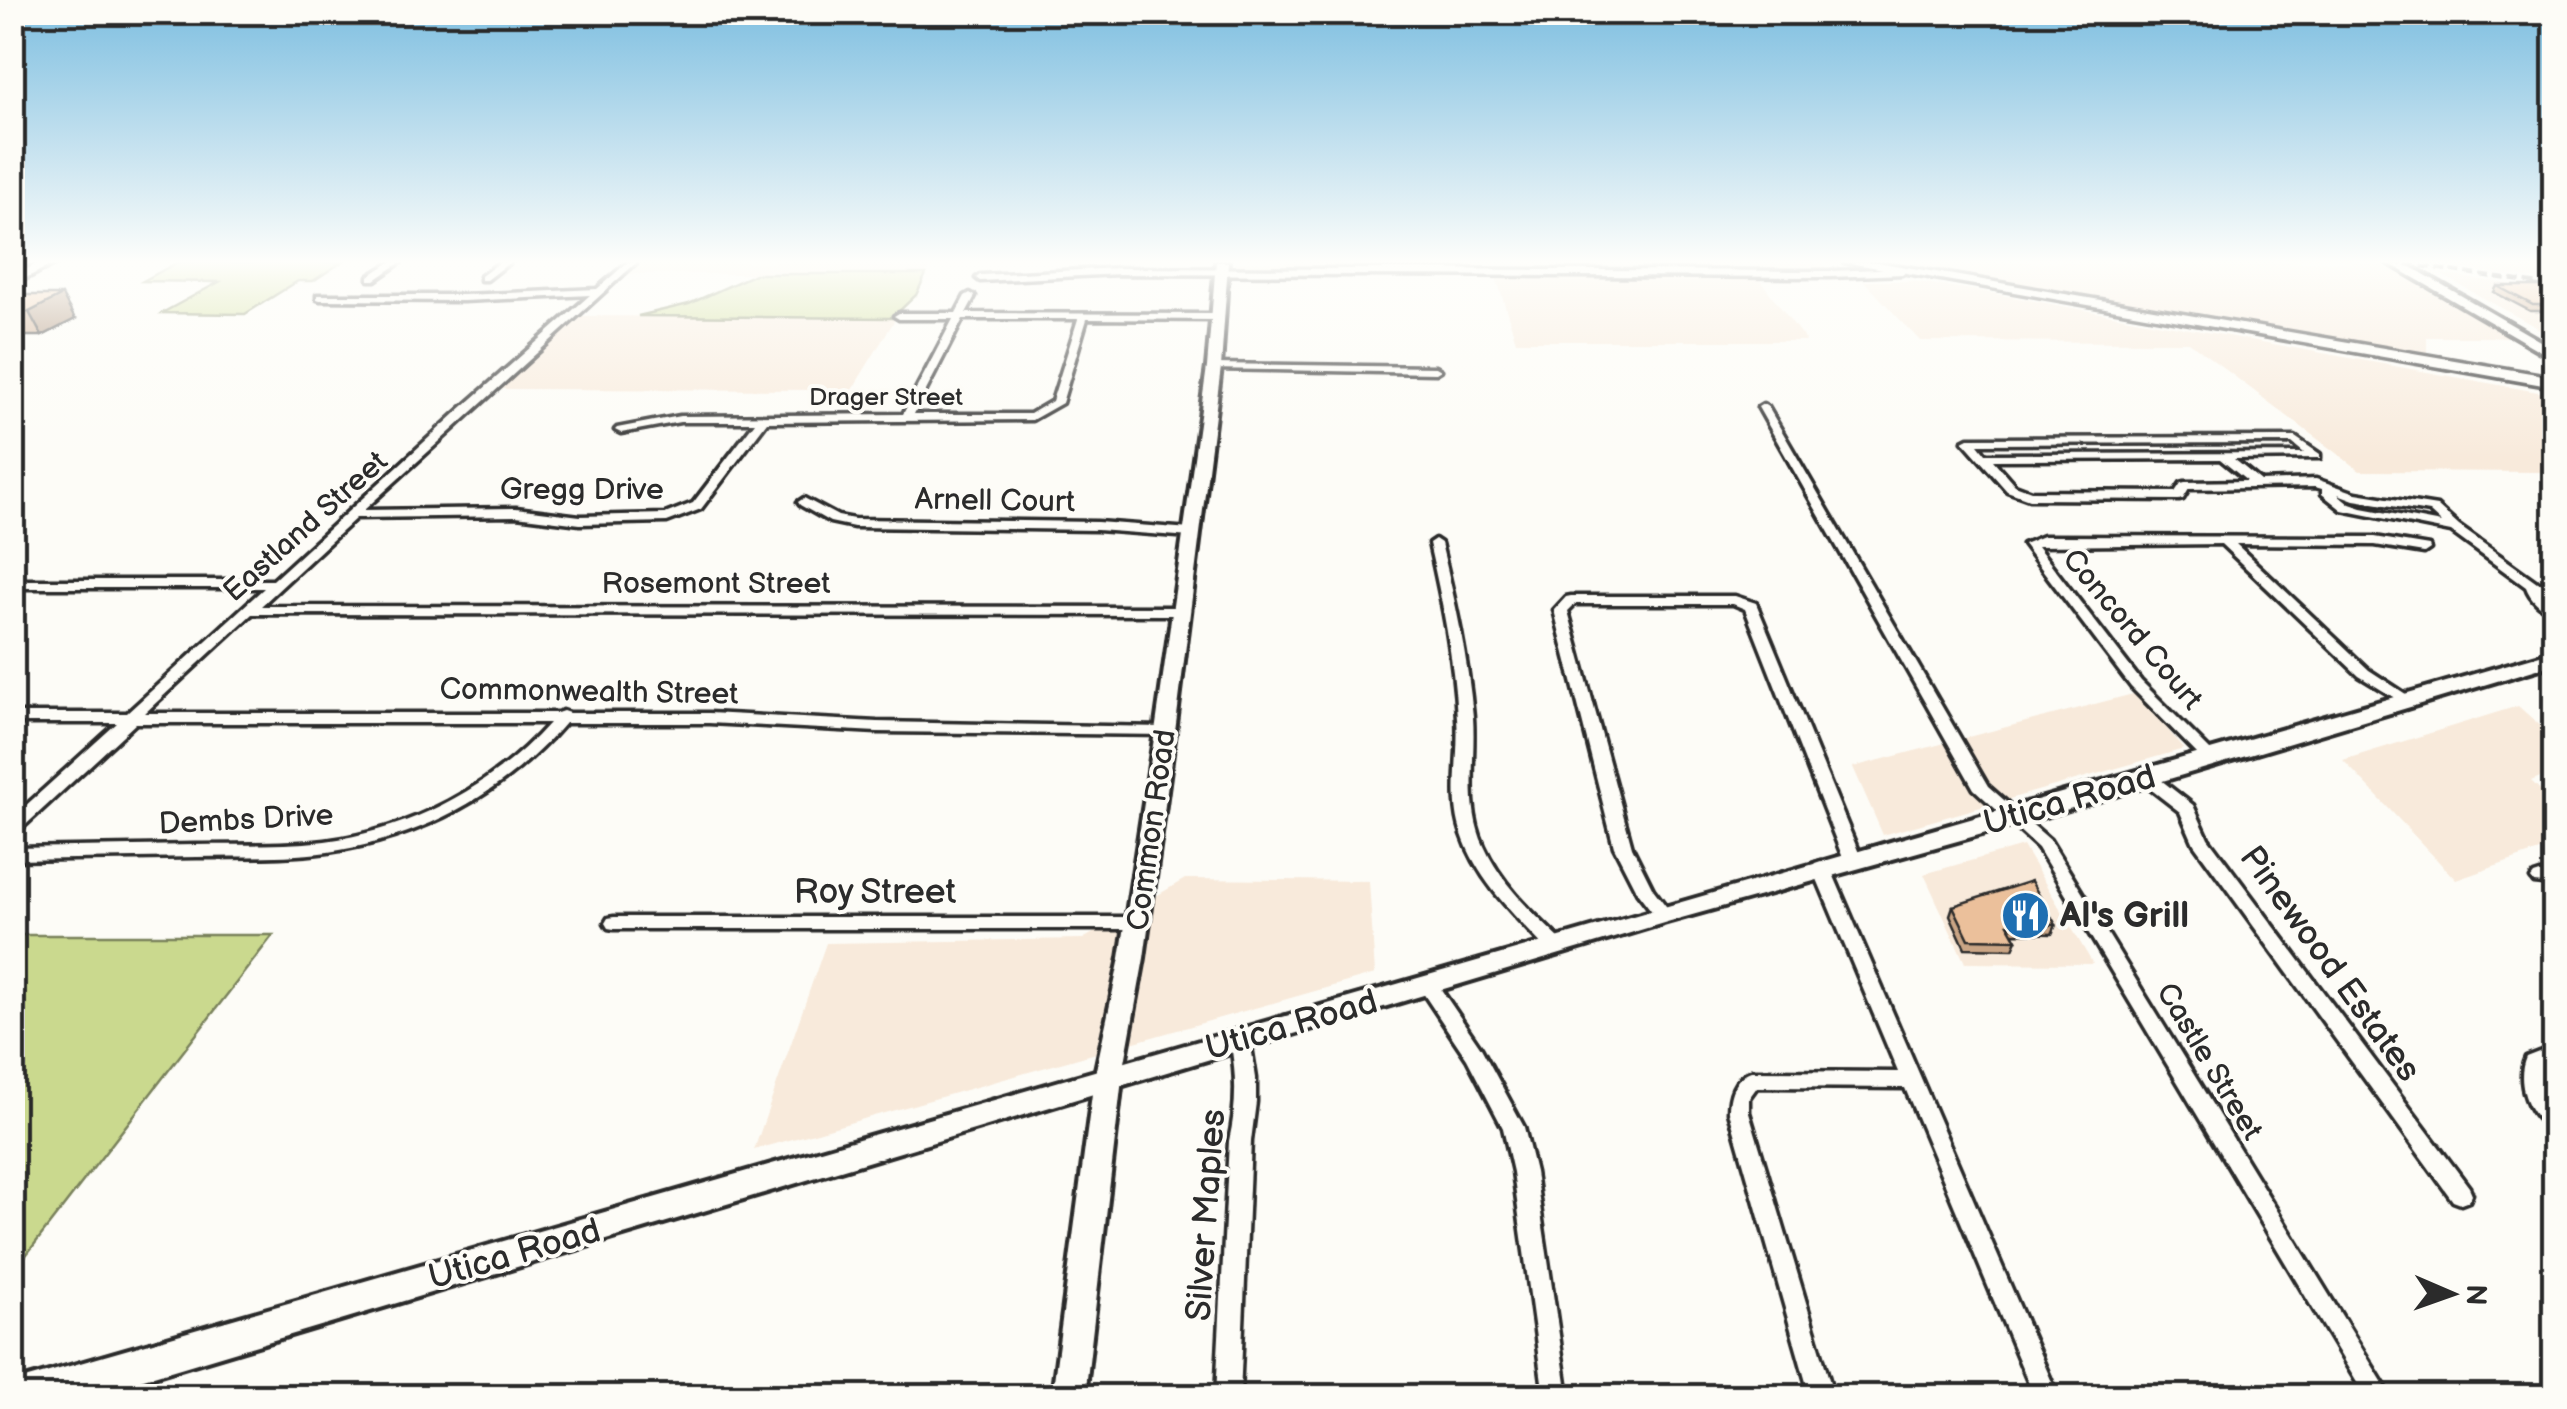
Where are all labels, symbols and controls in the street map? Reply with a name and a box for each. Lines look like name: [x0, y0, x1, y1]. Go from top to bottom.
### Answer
street label: Drager Street: [809, 382, 963, 413]
street label: Eastland Street: [216, 444, 395, 610]
street label: Gregg Drive: [500, 472, 664, 508]
street label: Arnell Court: [914, 482, 1076, 520]
street label: Concord Court: [2054, 542, 2210, 717]
street label: Rosemont Street: [602, 566, 830, 602]
street label: Commonwealth Street: [439, 671, 739, 713]
street label: Common Road: [1120, 727, 1184, 933]
street label: Utica Road: [1978, 755, 2160, 846]
street label: Dembs Drive: [158, 797, 334, 843]
street label: Pinewood Estates: [2230, 838, 2430, 1090]
street label: Roy Street: [794, 871, 957, 914]
restaurant icon: Al's Grill: [1999, 889, 2051, 941]
place label: Al's Grill: [2059, 895, 2189, 938]
street label: Castle Street: [2148, 977, 2270, 1146]
street label: Utica Road: [1200, 980, 1382, 1071]
street label: Silver Maples: [1178, 1108, 1235, 1323]
street label: Utica Road: [423, 1209, 605, 1300]
north arrow: [2402, 1244, 2502, 1344]
text: N: [2459, 1284, 2492, 1306]

